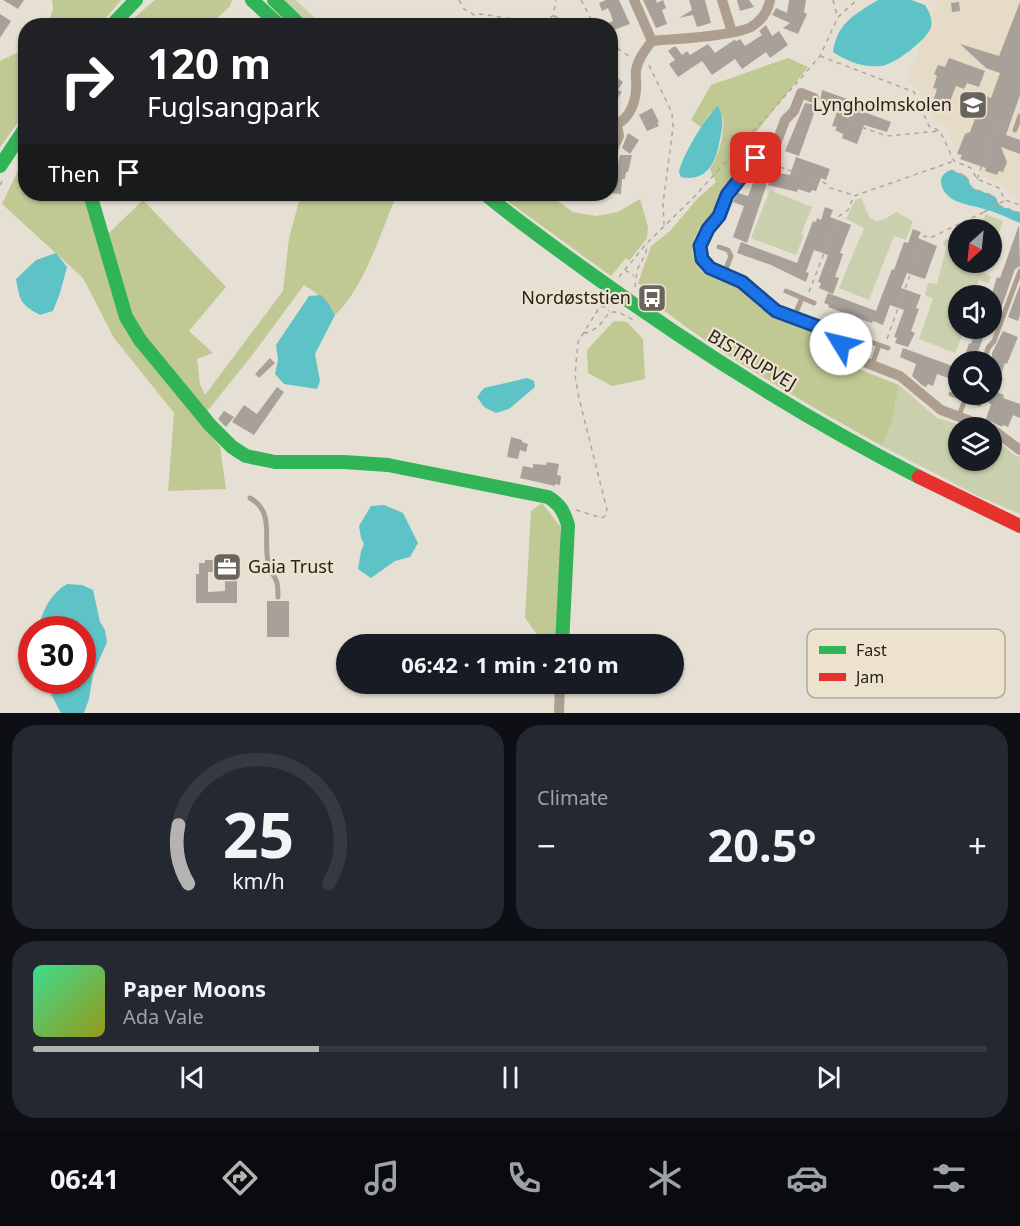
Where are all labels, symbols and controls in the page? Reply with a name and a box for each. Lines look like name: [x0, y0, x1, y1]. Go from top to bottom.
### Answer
text: 120 m: [147, 34, 271, 91]
icon: right: [48, 42, 126, 120]
text: Fuglsangpark: [147, 88, 320, 125]
school or university icon: Lyngholmskolen: [957, 89, 989, 121]
place label: Lyngholmskolen: [813, 92, 952, 116]
pin: [730, 132, 781, 183]
icon: arrive: [739, 141, 772, 174]
icon: arrive: [112, 156, 145, 189]
text: Then: [48, 158, 100, 188]
north arrow: [948, 219, 1002, 273]
map controls: [948, 219, 1002, 471]
bus stop icon: Nordøststien: [636, 282, 668, 314]
place label: Nordøststien: [521, 285, 631, 309]
button: sound: [948, 285, 1002, 339]
position arrow: [809, 312, 873, 376]
street label: BISTRUPVEJ: [704, 323, 801, 395]
button: search: [948, 351, 1002, 405]
button: layers: [948, 417, 1002, 471]
office icon: Gaia Trust: [211, 551, 243, 583]
place label: Gaia Trust: [248, 554, 334, 578]
speed limit sign: 30: [18, 616, 96, 694]
legend: [807, 629, 1005, 698]
text: Fast: [856, 639, 887, 661]
text: 06:42 · 1 min · 210 m: [401, 649, 619, 679]
text: Jam: [854, 666, 884, 688]
text: Climate: [537, 784, 608, 811]
text: 25: [222, 791, 294, 876]
text: 20.5°: [708, 814, 816, 875]
text: −: [537, 823, 556, 868]
text: +: [968, 823, 987, 868]
text: km/h: [232, 866, 284, 895]
text: Paper Moons: [123, 973, 266, 1003]
text: Ada Vale: [123, 1003, 204, 1030]
icon: previous: [176, 1061, 209, 1094]
icon: pause: [494, 1061, 527, 1094]
icon: next: [812, 1061, 845, 1094]
icon: directions: [219, 1157, 261, 1199]
icon: music: [361, 1157, 403, 1199]
icon: phone: [503, 1157, 545, 1199]
icon: climate: [644, 1157, 686, 1199]
icon: car: [786, 1157, 828, 1199]
icon: filters: [928, 1157, 970, 1199]
text: 06:41: [50, 1160, 119, 1197]

